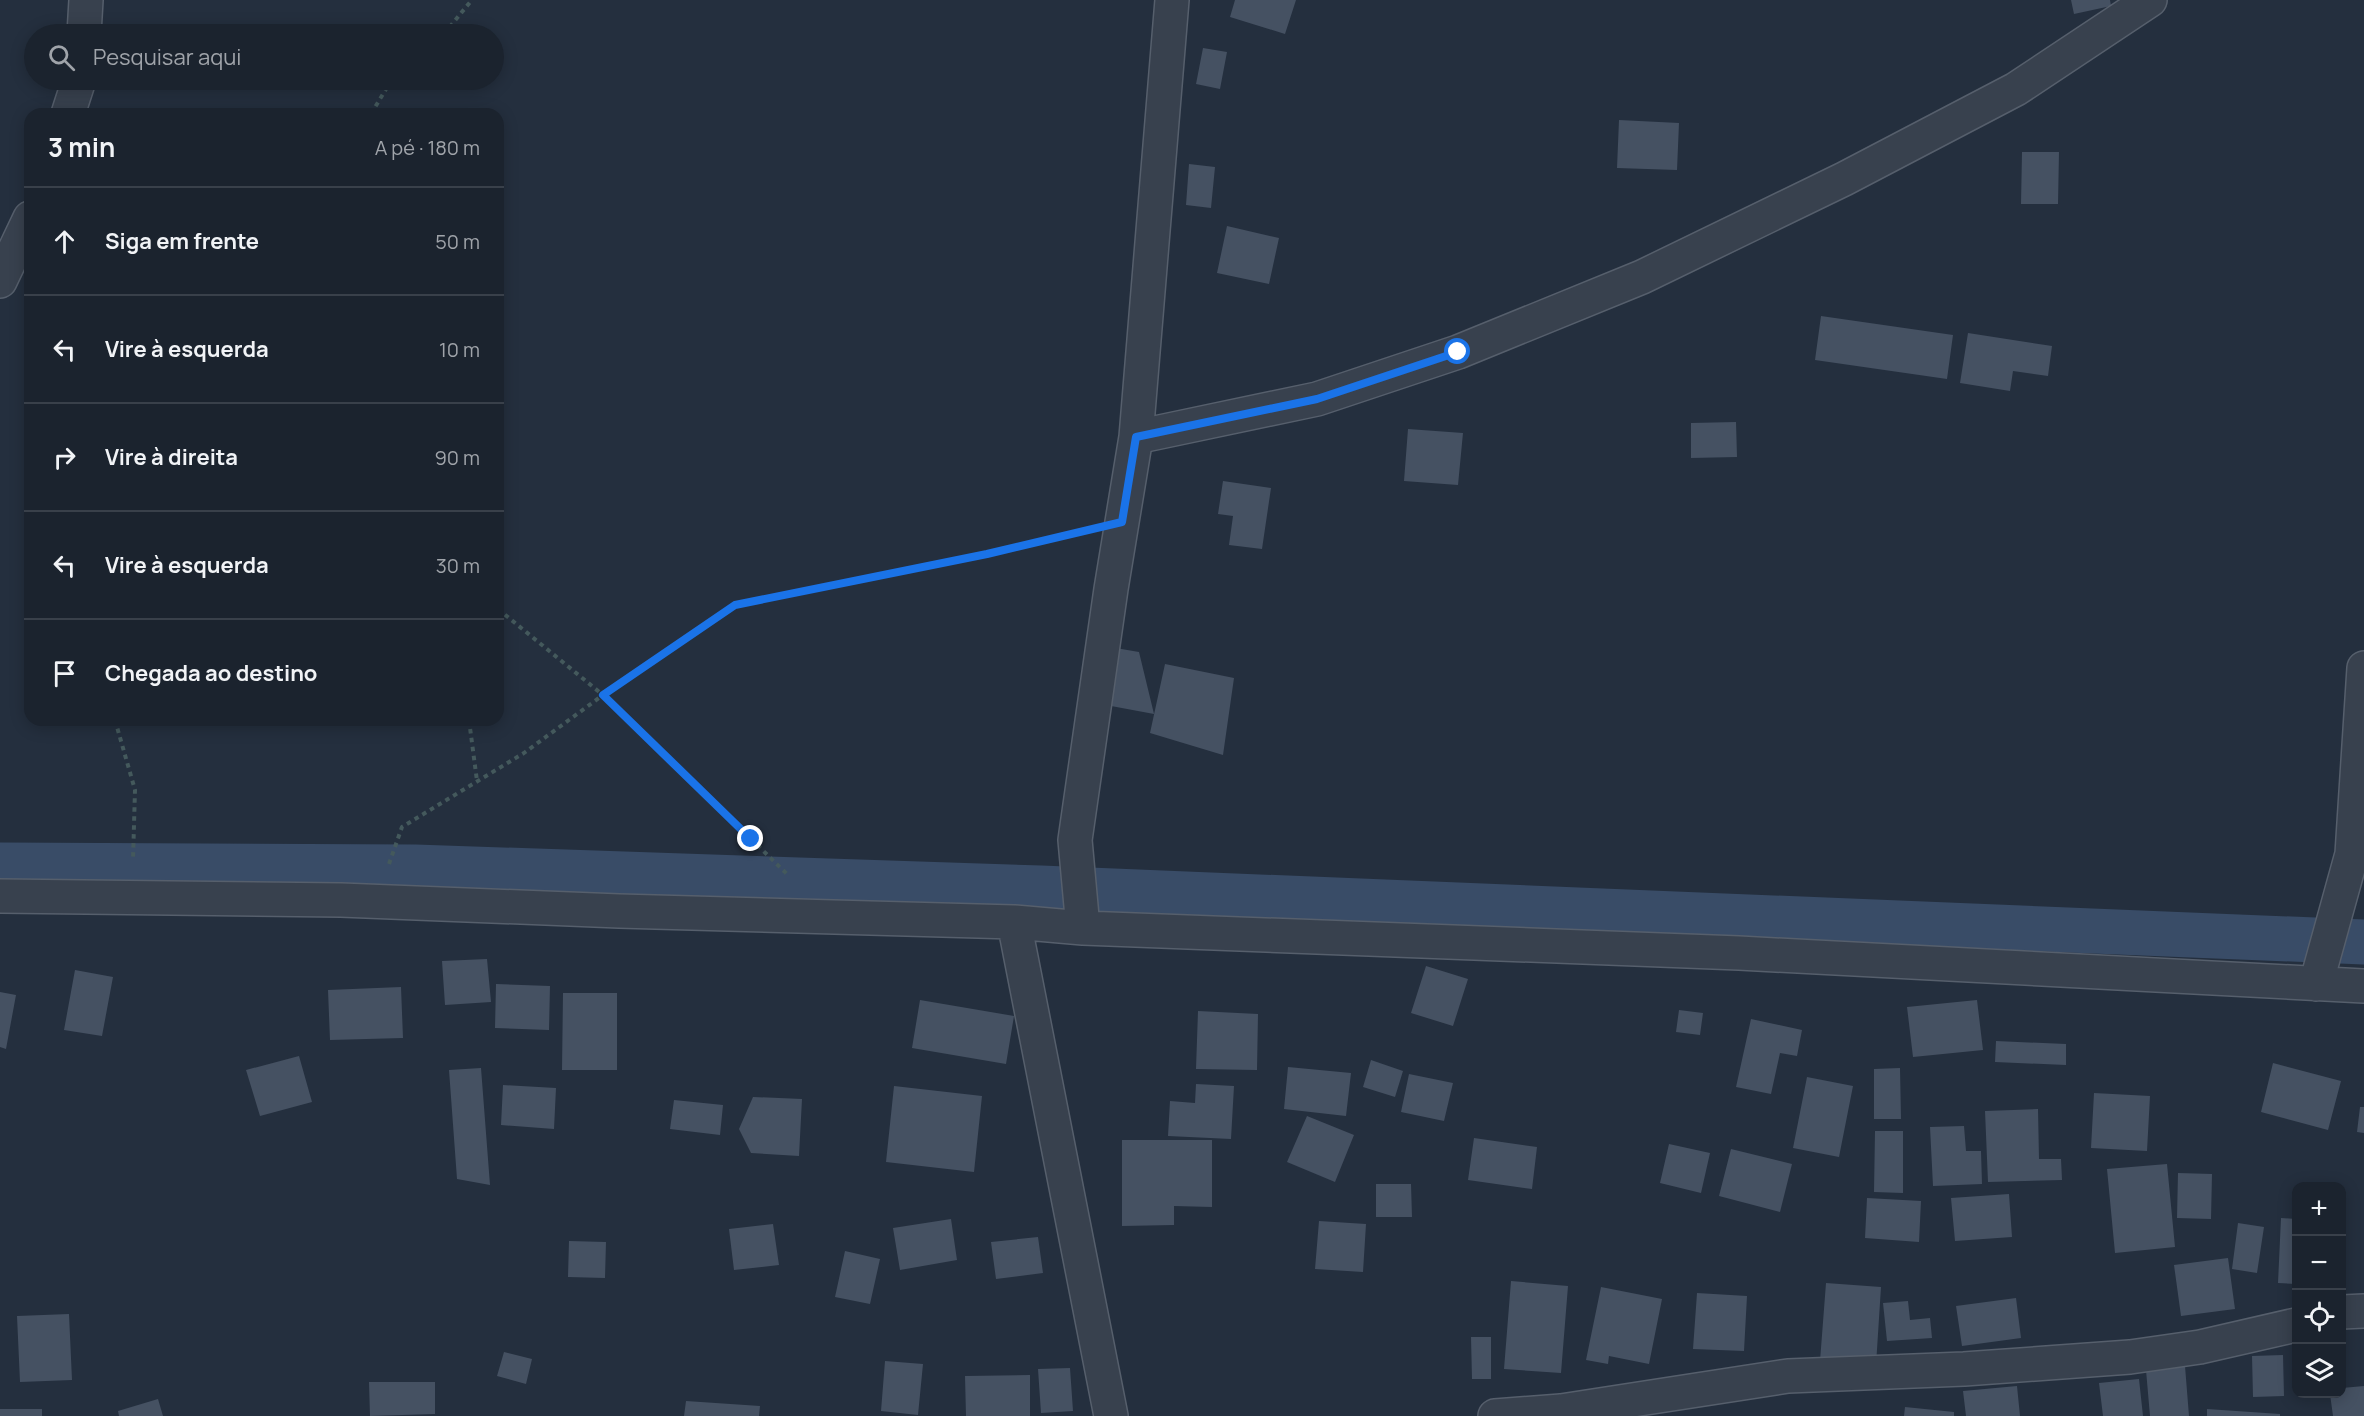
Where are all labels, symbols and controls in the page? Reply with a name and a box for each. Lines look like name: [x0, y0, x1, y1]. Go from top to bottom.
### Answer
search box: [24, 24, 504, 90]
icon: search: [45, 41, 78, 74]
text: Pesquisar aqui: [93, 42, 241, 72]
text: 3 min: [48, 129, 115, 165]
text: A pé · 180 m: [375, 134, 480, 161]
icon: ahead: [48, 225, 81, 258]
text: Siga em frente: [105, 226, 259, 256]
text: 50 m: [435, 228, 480, 255]
icon: left: [48, 333, 81, 366]
text: Vire à esquerda: [105, 334, 269, 364]
text: 10 m: [439, 336, 480, 363]
route start: [1444, 338, 1470, 364]
icon: right: [48, 441, 81, 474]
text: Vire à direita: [105, 442, 238, 472]
text: 90 m: [434, 444, 480, 471]
icon: left: [48, 549, 81, 582]
text: Vire à esquerda: [105, 550, 269, 580]
text: 30 m: [436, 552, 480, 579]
icon: arrive: [48, 657, 81, 690]
text: Chegada ao destino: [105, 658, 317, 688]
route end: [737, 825, 763, 851]
map controls: [2292, 1182, 2346, 1398]
button: +: [2292, 1182, 2346, 1236]
button: −: [2292, 1236, 2346, 1290]
button: locate: [2292, 1290, 2346, 1344]
button: layers: [2292, 1344, 2346, 1398]

